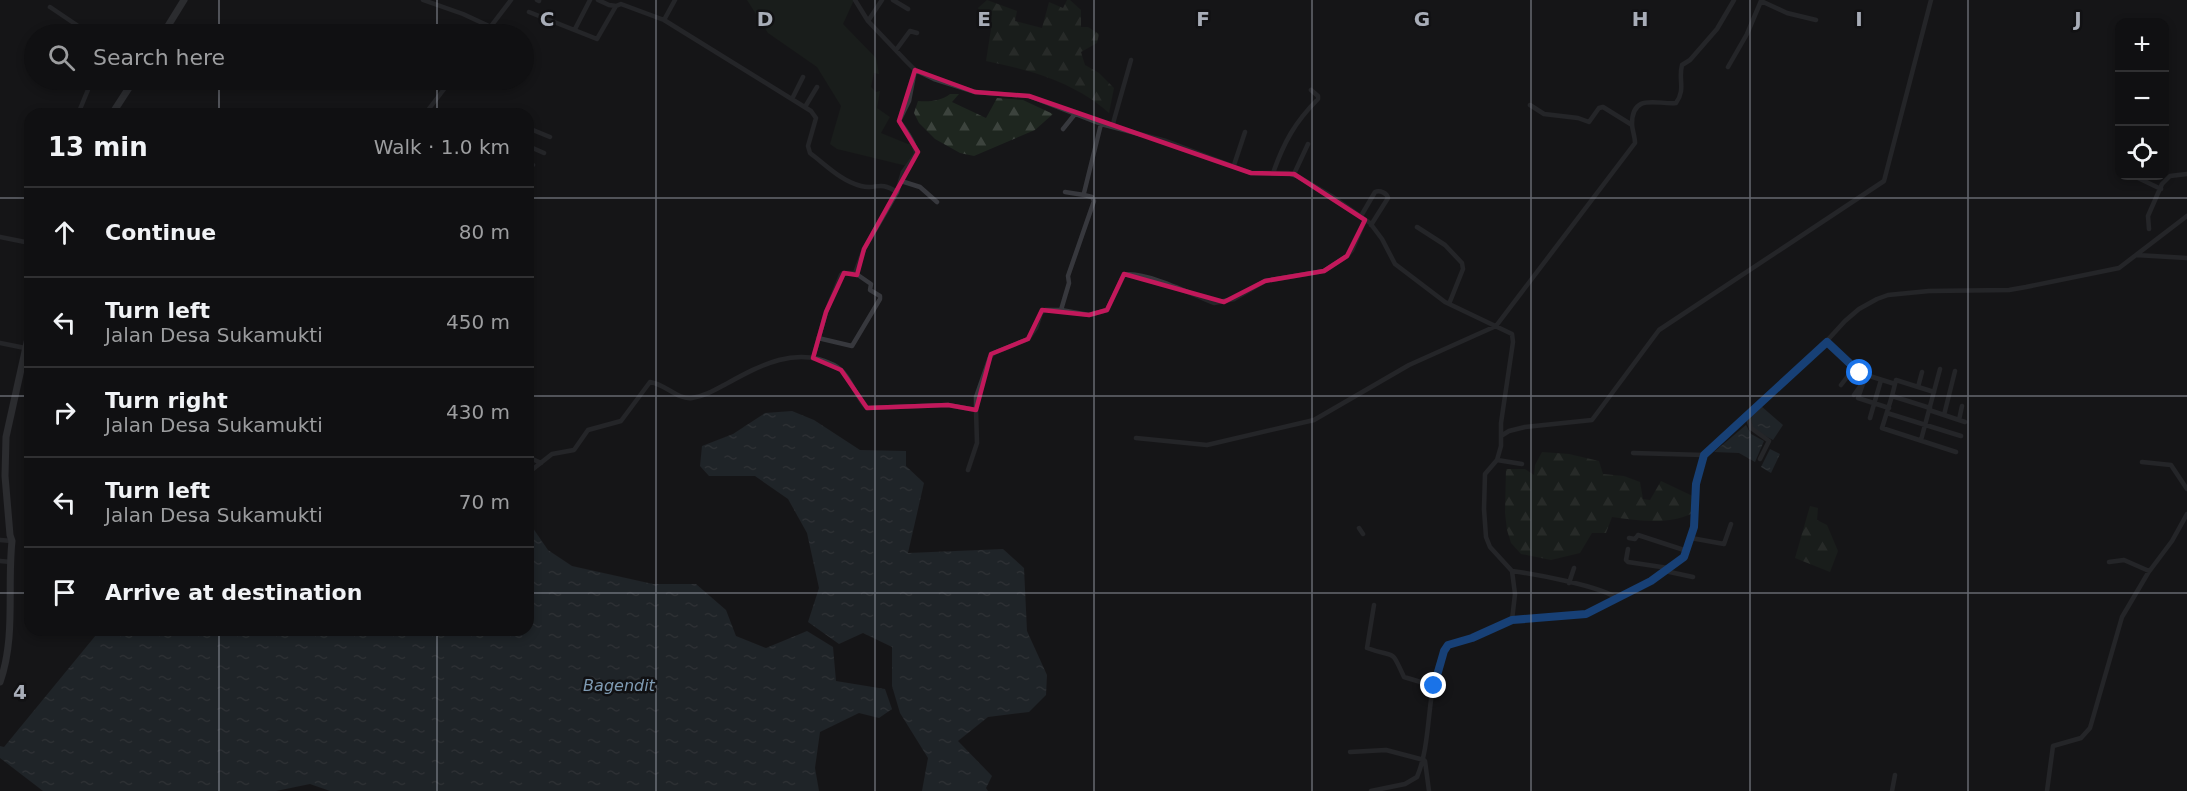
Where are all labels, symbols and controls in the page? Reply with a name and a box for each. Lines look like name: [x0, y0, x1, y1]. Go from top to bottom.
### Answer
text: C: [540, 7, 554, 31]
text: D: [757, 7, 773, 31]
text: E: [977, 7, 991, 31]
text: F: [1196, 7, 1210, 31]
text: G: [1414, 7, 1430, 31]
text: H: [1632, 7, 1648, 31]
text: I: [1855, 7, 1863, 31]
text: J: [2072, 7, 2082, 31]
map controls: [2115, 18, 2169, 180]
button: +: [2115, 18, 2169, 72]
search box: [24, 24, 534, 90]
icon: search: [45, 41, 78, 74]
text: Search here: [93, 45, 225, 70]
button: −: [2115, 72, 2169, 126]
button: locate: [2115, 126, 2169, 180]
text: 13 min: [48, 132, 148, 162]
text: Walk · 1.0 km: [374, 135, 510, 159]
icon: ahead: [48, 216, 81, 249]
text: Continue: [105, 220, 216, 245]
text: 80 m: [459, 220, 510, 244]
text: Turn left: [105, 298, 210, 323]
icon: left: [48, 306, 81, 339]
text: 450 m: [446, 310, 510, 334]
text: Jalan Desa Sukamukti: [105, 323, 323, 347]
route start: [1846, 359, 1872, 385]
text: Turn right: [105, 388, 228, 413]
icon: right: [48, 396, 81, 429]
text: 430 m: [446, 400, 510, 424]
text: Jalan Desa Sukamukti: [105, 413, 323, 437]
text: Turn left: [105, 478, 210, 503]
icon: left: [48, 486, 81, 519]
text: 70 m: [459, 490, 510, 514]
text: Jalan Desa Sukamukti: [105, 503, 323, 527]
icon: arrive: [48, 576, 81, 609]
text: Arrive at destination: [105, 580, 362, 605]
route end: [1420, 672, 1446, 698]
water label: Bagendit: [583, 676, 656, 695]
text: 4: [13, 680, 27, 704]

